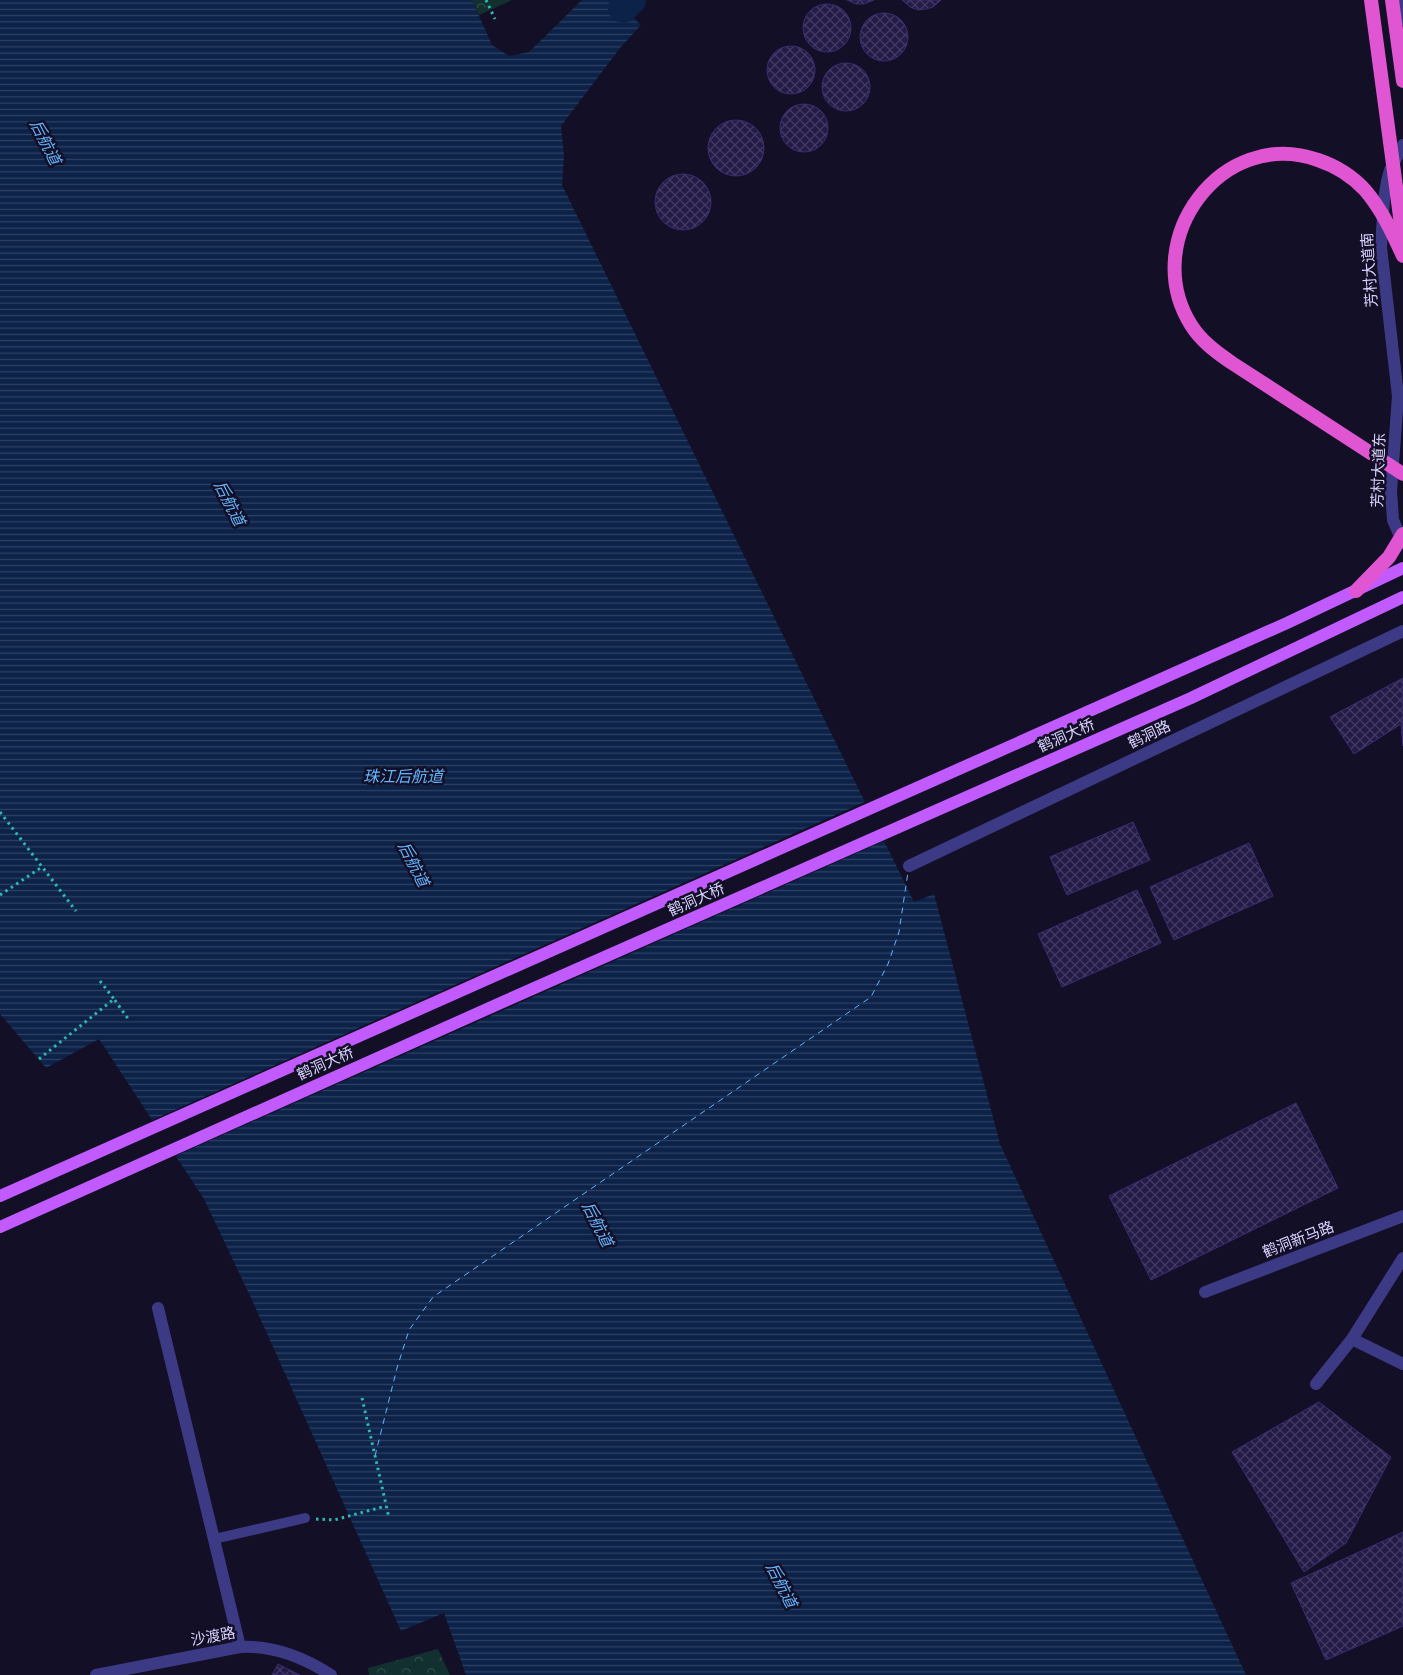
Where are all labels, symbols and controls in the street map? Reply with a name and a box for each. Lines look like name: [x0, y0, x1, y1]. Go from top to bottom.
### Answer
water label: 后航道: [25, 116, 68, 170]
street label: 芳村大道南: [1356, 232, 1382, 308]
street label: 芳村大道东: [1366, 432, 1390, 508]
water label: 后航道: [209, 477, 252, 531]
street label: 鹤洞大桥: [1034, 713, 1098, 757]
street label: 鹤洞路: [1124, 715, 1174, 753]
water label: 珠江后航道: [363, 765, 445, 787]
water label: 后航道: [393, 838, 436, 892]
street label: 鹤洞大桥: [664, 877, 728, 921]
street label: 鹤洞大桥: [293, 1041, 357, 1085]
water label: 后航道: [577, 1198, 620, 1252]
street label: 鹤洞新马路: [1259, 1216, 1337, 1262]
water label: 后航道: [761, 1559, 804, 1613]
street label: 沙渡路: [189, 1622, 237, 1650]

